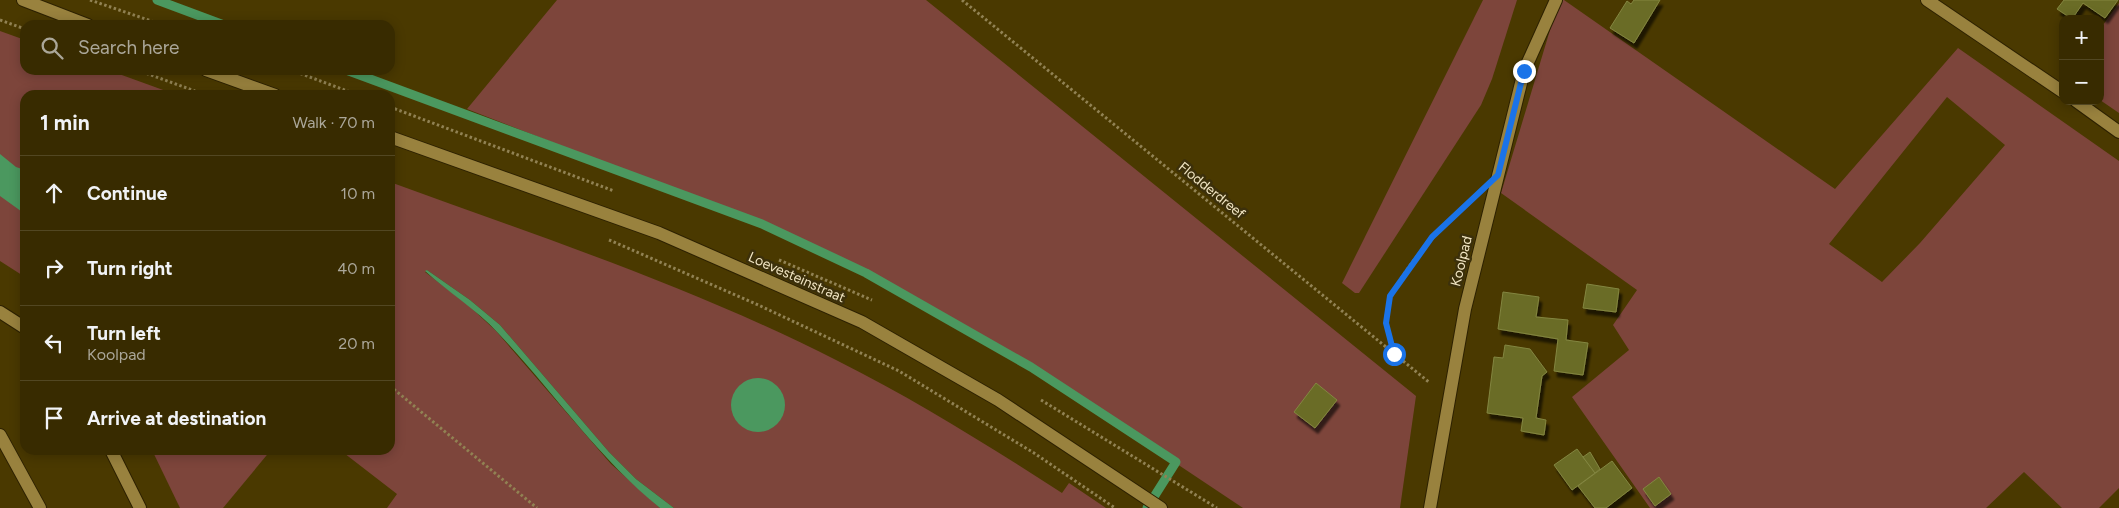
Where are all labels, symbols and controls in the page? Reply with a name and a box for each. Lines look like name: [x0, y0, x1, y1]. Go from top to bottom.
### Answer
map controls: [2059, 15, 2104, 105]
button: +: [2059, 15, 2104, 60]
search box: [20, 20, 395, 75]
icon: search: [38, 34, 66, 62]
text: Search here: [78, 36, 180, 59]
route end: [1513, 60, 1536, 83]
button: −: [2059, 60, 2104, 105]
text: 1 min: [40, 110, 90, 135]
text: Walk · 70 m: [292, 113, 375, 132]
street label: Flodderdreef: [1175, 158, 1249, 223]
icon: ahead: [40, 179, 68, 207]
text: Continue: [87, 182, 167, 205]
text: 10 m: [341, 184, 375, 203]
street label: Koolpad: [1447, 234, 1476, 288]
street label: Loevesteinstraat: [746, 248, 848, 306]
icon: right: [40, 254, 68, 282]
text: Turn right: [87, 257, 173, 280]
text: 40 m: [337, 259, 375, 278]
text: Turn left: [87, 322, 161, 345]
icon: left: [40, 329, 68, 357]
text: 20 m: [338, 334, 375, 353]
route start: [1383, 343, 1406, 366]
text: Koolpad: [87, 345, 146, 364]
icon: arrive: [40, 404, 68, 432]
text: Arrive at destination: [87, 407, 266, 430]

